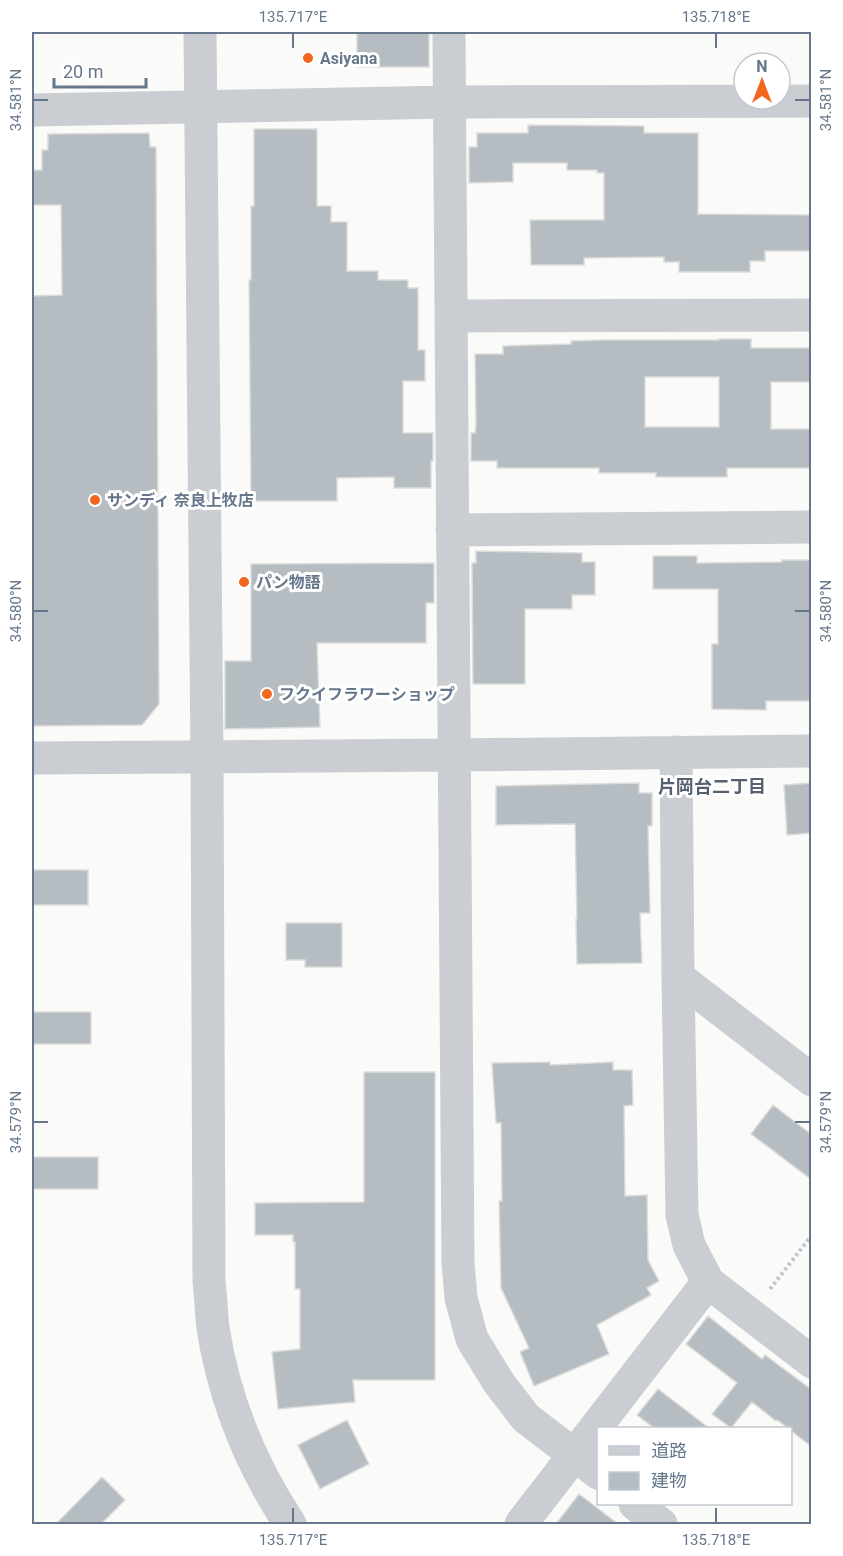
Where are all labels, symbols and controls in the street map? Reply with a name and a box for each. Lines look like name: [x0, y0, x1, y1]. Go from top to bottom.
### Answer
text: 135.717°E: [259, 8, 328, 26]
text: 135.718°E: [682, 8, 751, 26]
place label: Asiyana: [320, 49, 378, 68]
scale bar: [54, 51, 146, 89]
marker: Asiyana: [301, 51, 315, 65]
north arrow: [732, 51, 792, 111]
text: N: [756, 57, 768, 76]
text: 20 m: [63, 61, 103, 82]
text: 34.581°N: [7, 69, 25, 131]
text: 34.581°N: [817, 69, 835, 131]
place label: サンディ 奈良上牧店: [107, 491, 254, 510]
marker: サンディ 奈良上牧店: [88, 493, 102, 507]
place label: パン物語: [256, 573, 321, 592]
marker: パン物語: [237, 575, 251, 589]
text: 34.580°N: [7, 580, 25, 642]
text: 34.580°N: [817, 580, 835, 642]
place label: フクイフラワーショップ: [279, 685, 455, 704]
marker: フクイフラワーショップ: [260, 687, 274, 701]
district label: 片岡台二丁目: [658, 776, 766, 797]
text: 34.579°N: [7, 1091, 25, 1153]
text: 34.579°N: [817, 1091, 835, 1153]
legend: [597, 1427, 792, 1505]
text: 道路: [651, 1440, 687, 1461]
text: 建物: [651, 1470, 687, 1491]
text: 135.717°E: [259, 1531, 328, 1549]
text: 135.718°E: [682, 1531, 751, 1549]

